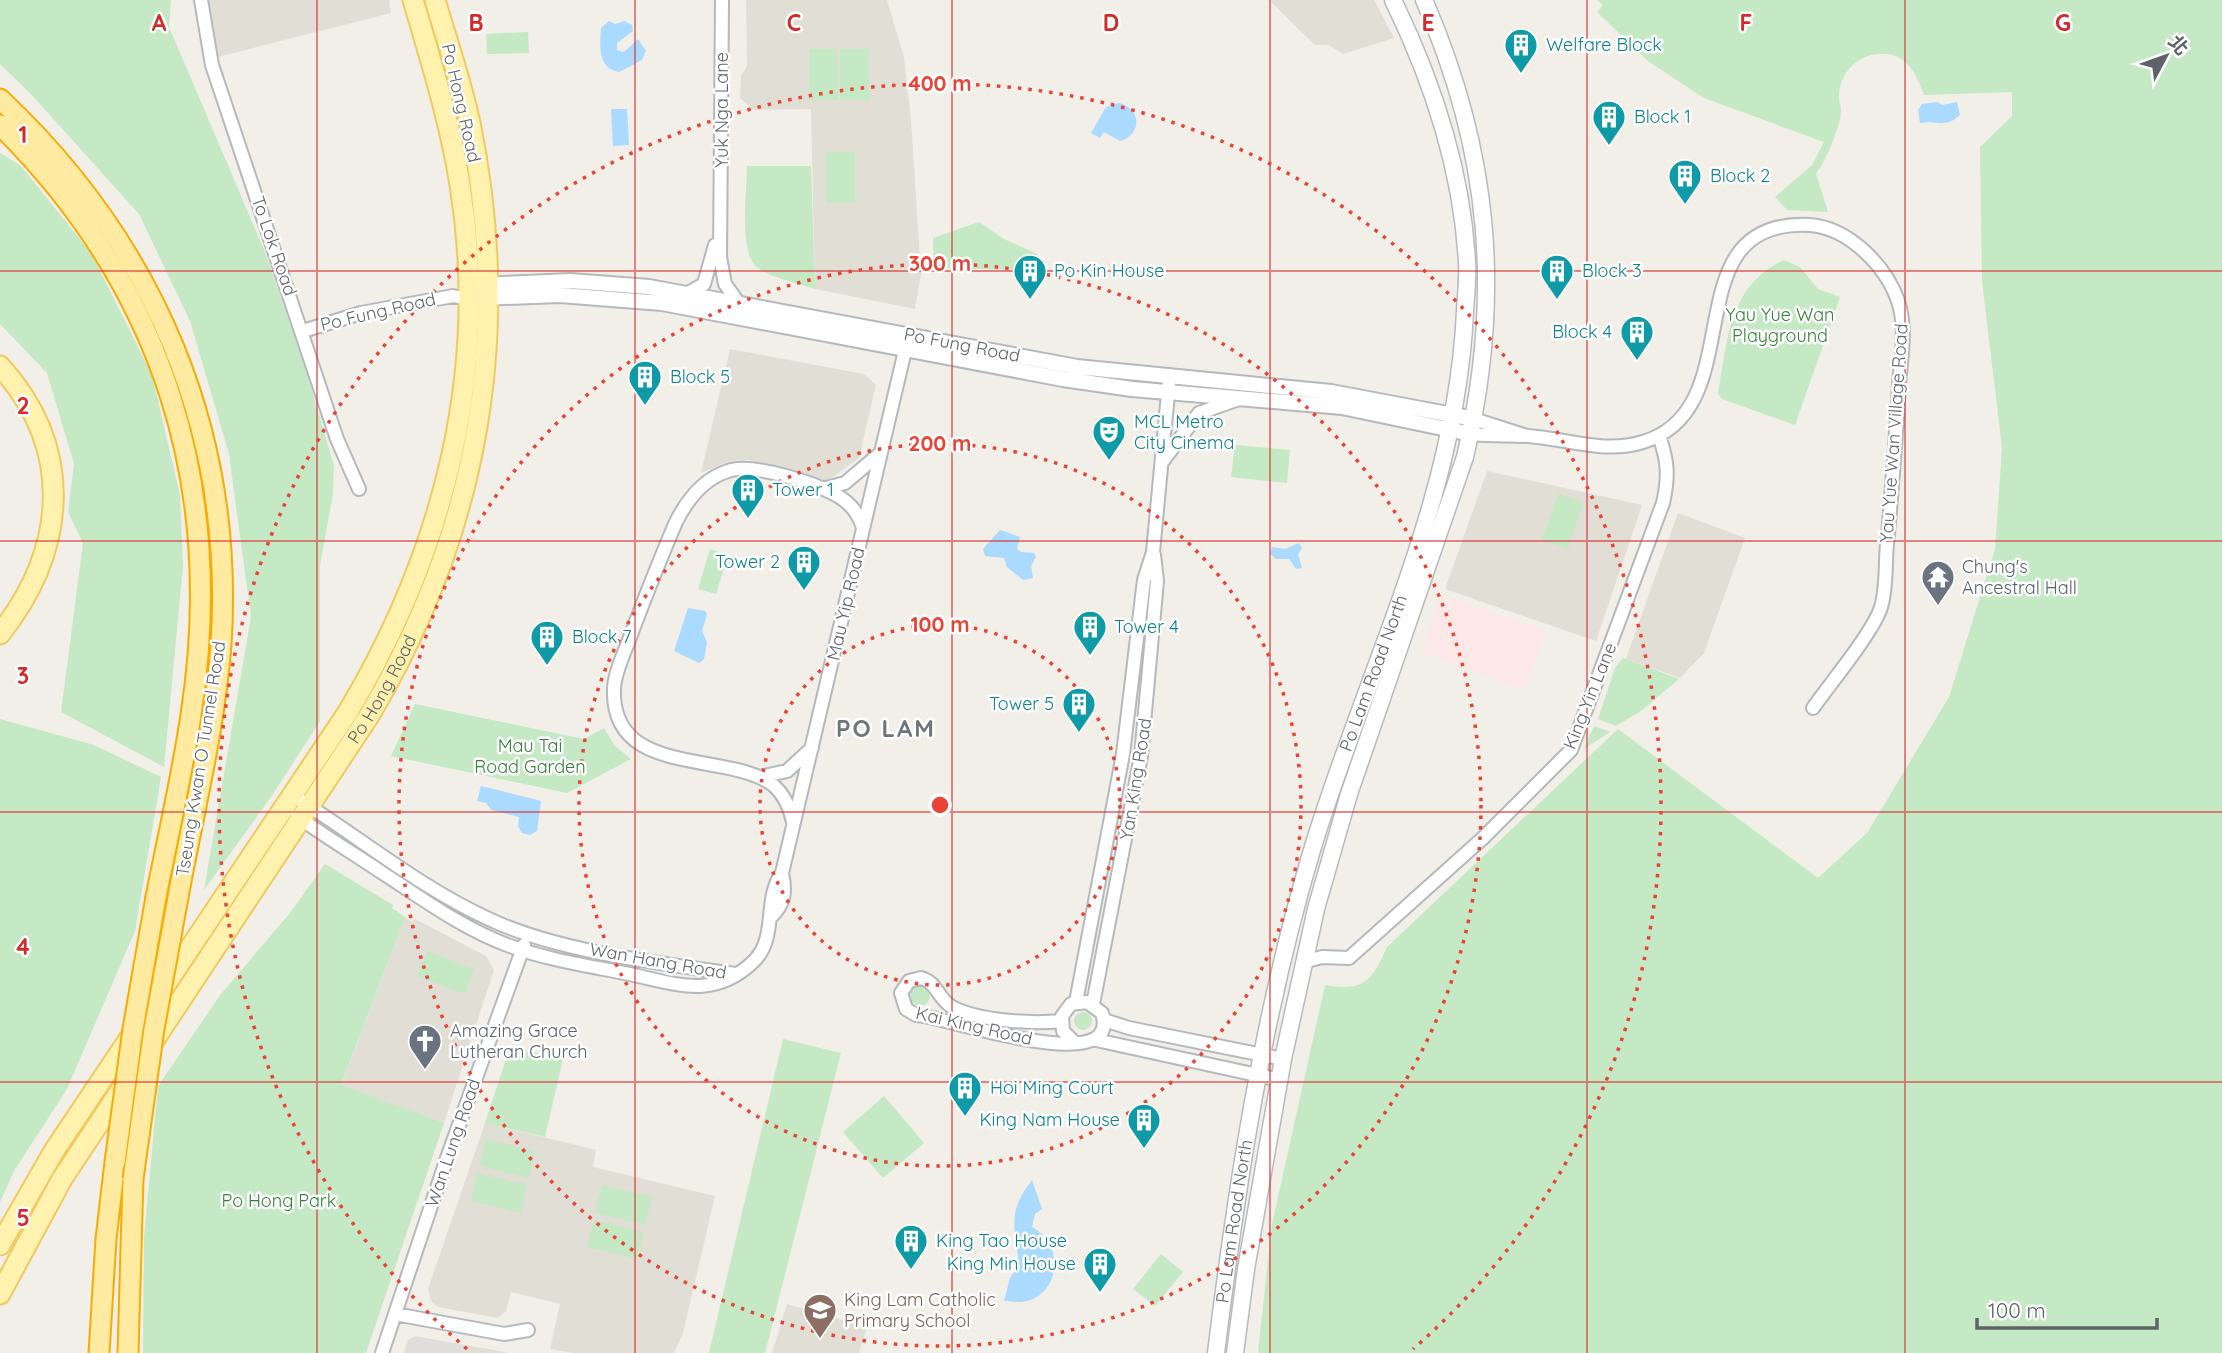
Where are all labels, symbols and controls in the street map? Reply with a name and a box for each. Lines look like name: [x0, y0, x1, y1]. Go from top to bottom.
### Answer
text: A: [152, 8, 167, 37]
text: B: [468, 8, 484, 37]
text: C: [787, 8, 801, 37]
text: D: [1103, 8, 1119, 37]
text: E: [1421, 8, 1435, 37]
text: F: [1740, 8, 1752, 37]
text: G: [2055, 8, 2071, 37]
north arrow: [2131, 21, 2201, 91]
building icon: Welfare Block: [1502, 26, 1540, 75]
text: 北: [2164, 30, 2194, 60]
place label: Welfare Block: [1546, 33, 1662, 56]
street label: Po Hong Road: [437, 41, 486, 165]
street label: Yuk Nga Lane: [710, 52, 733, 168]
text: 400 m: [908, 70, 972, 96]
building icon: Block 1: [1590, 98, 1628, 147]
place label: Block 1: [1634, 105, 1691, 128]
text: 1: [19, 120, 27, 149]
building icon: Block 2: [1666, 157, 1704, 206]
place label: Block 2: [1710, 164, 1770, 187]
street label: To Lok Road: [247, 193, 302, 299]
text: 300 m: [909, 250, 971, 276]
building icon: Po Kin House: [1011, 252, 1049, 301]
building icon: Block 3: [1538, 252, 1576, 301]
place label: Po Kin House: [1054, 259, 1164, 282]
place label: Block 3: [1582, 259, 1642, 282]
street label: Po Fung Road: [318, 287, 438, 336]
park label: Yau Yue Wan Playground: [1726, 303, 1834, 347]
building icon: Block 4: [1618, 313, 1656, 362]
place label: Block 4: [1552, 320, 1612, 343]
street label: Po Fung Road: [902, 322, 1022, 367]
street label: Yau Yue Wan Village Road: [1874, 323, 1913, 543]
building icon: Block 5: [626, 358, 664, 407]
place label: Block 5: [670, 365, 730, 388]
text: 2: [16, 391, 30, 420]
place label: MCL Metro City Cinema: [1134, 410, 1234, 454]
theatre icon: MCL Metro City Cinema: [1090, 413, 1128, 462]
text: 200 m: [909, 430, 971, 456]
building icon: Tower 1: [729, 471, 767, 520]
place label: Tower 1: [772, 478, 834, 501]
building icon: Tower 2: [785, 543, 823, 592]
street label: Mau Yip Road: [821, 545, 870, 663]
place label: Tower 2: [715, 550, 780, 573]
place label: Chung's Ancestral Hall: [1962, 555, 2077, 599]
temple icon: Chung's Ancestral Hall: [1919, 558, 1957, 607]
street label: Po Lam Road North: [1334, 592, 1412, 754]
building icon: Tower 4: [1071, 608, 1109, 657]
text: 100 m: [910, 611, 970, 637]
place label: Tower 4: [1114, 615, 1179, 638]
building icon: Block 7: [528, 618, 566, 667]
place label: Block 7: [572, 625, 632, 648]
street label: Po Hong Road: [342, 631, 421, 748]
street label: Tseung Kwan O Tunnel Road: [171, 639, 231, 878]
street label: King Yin Lane: [1558, 639, 1621, 752]
text: 3: [17, 661, 29, 690]
building icon: Tower 5: [1060, 685, 1098, 734]
place label: Tower 5: [989, 692, 1054, 715]
district label: PO LAM: [836, 713, 936, 743]
street label: Yan King Road: [1115, 716, 1156, 841]
park label: Mau Tai Road Garden: [474, 734, 586, 778]
centre of rings: [928, 793, 952, 817]
text: 4: [16, 932, 30, 961]
street label: Wan Hang Road: [588, 937, 728, 984]
street label: Kai King Road: [914, 1001, 1035, 1050]
place label: Amazing Grace Lutheran Church: [450, 1019, 588, 1063]
church icon: Amazing Grace Lutheran Church: [406, 1022, 444, 1071]
building icon: Hoi Ming Court: [946, 1069, 984, 1118]
street label: Wan Lung Road: [420, 1076, 485, 1210]
place label: Hoi Ming Court: [990, 1076, 1114, 1099]
building icon: King Nam House: [1125, 1101, 1163, 1150]
place label: King Nam House: [979, 1108, 1120, 1131]
street label: Po Lam Road North: [1210, 1138, 1257, 1304]
park label: Po Hong Park: [222, 1189, 336, 1212]
text: 5: [16, 1203, 30, 1232]
building icon: King Tao House: [892, 1222, 930, 1271]
place label: King Tao House: [936, 1229, 1067, 1252]
building icon: King Min House: [1081, 1245, 1119, 1294]
place label: King Min House: [947, 1252, 1076, 1275]
scale bar: [1977, 1286, 2157, 1330]
place label: King Lam Catholic Primary School: [844, 1288, 996, 1332]
school or university icon: King Lam Catholic Primary School: [801, 1291, 839, 1340]
text: 100 m: [1988, 1297, 2046, 1323]

